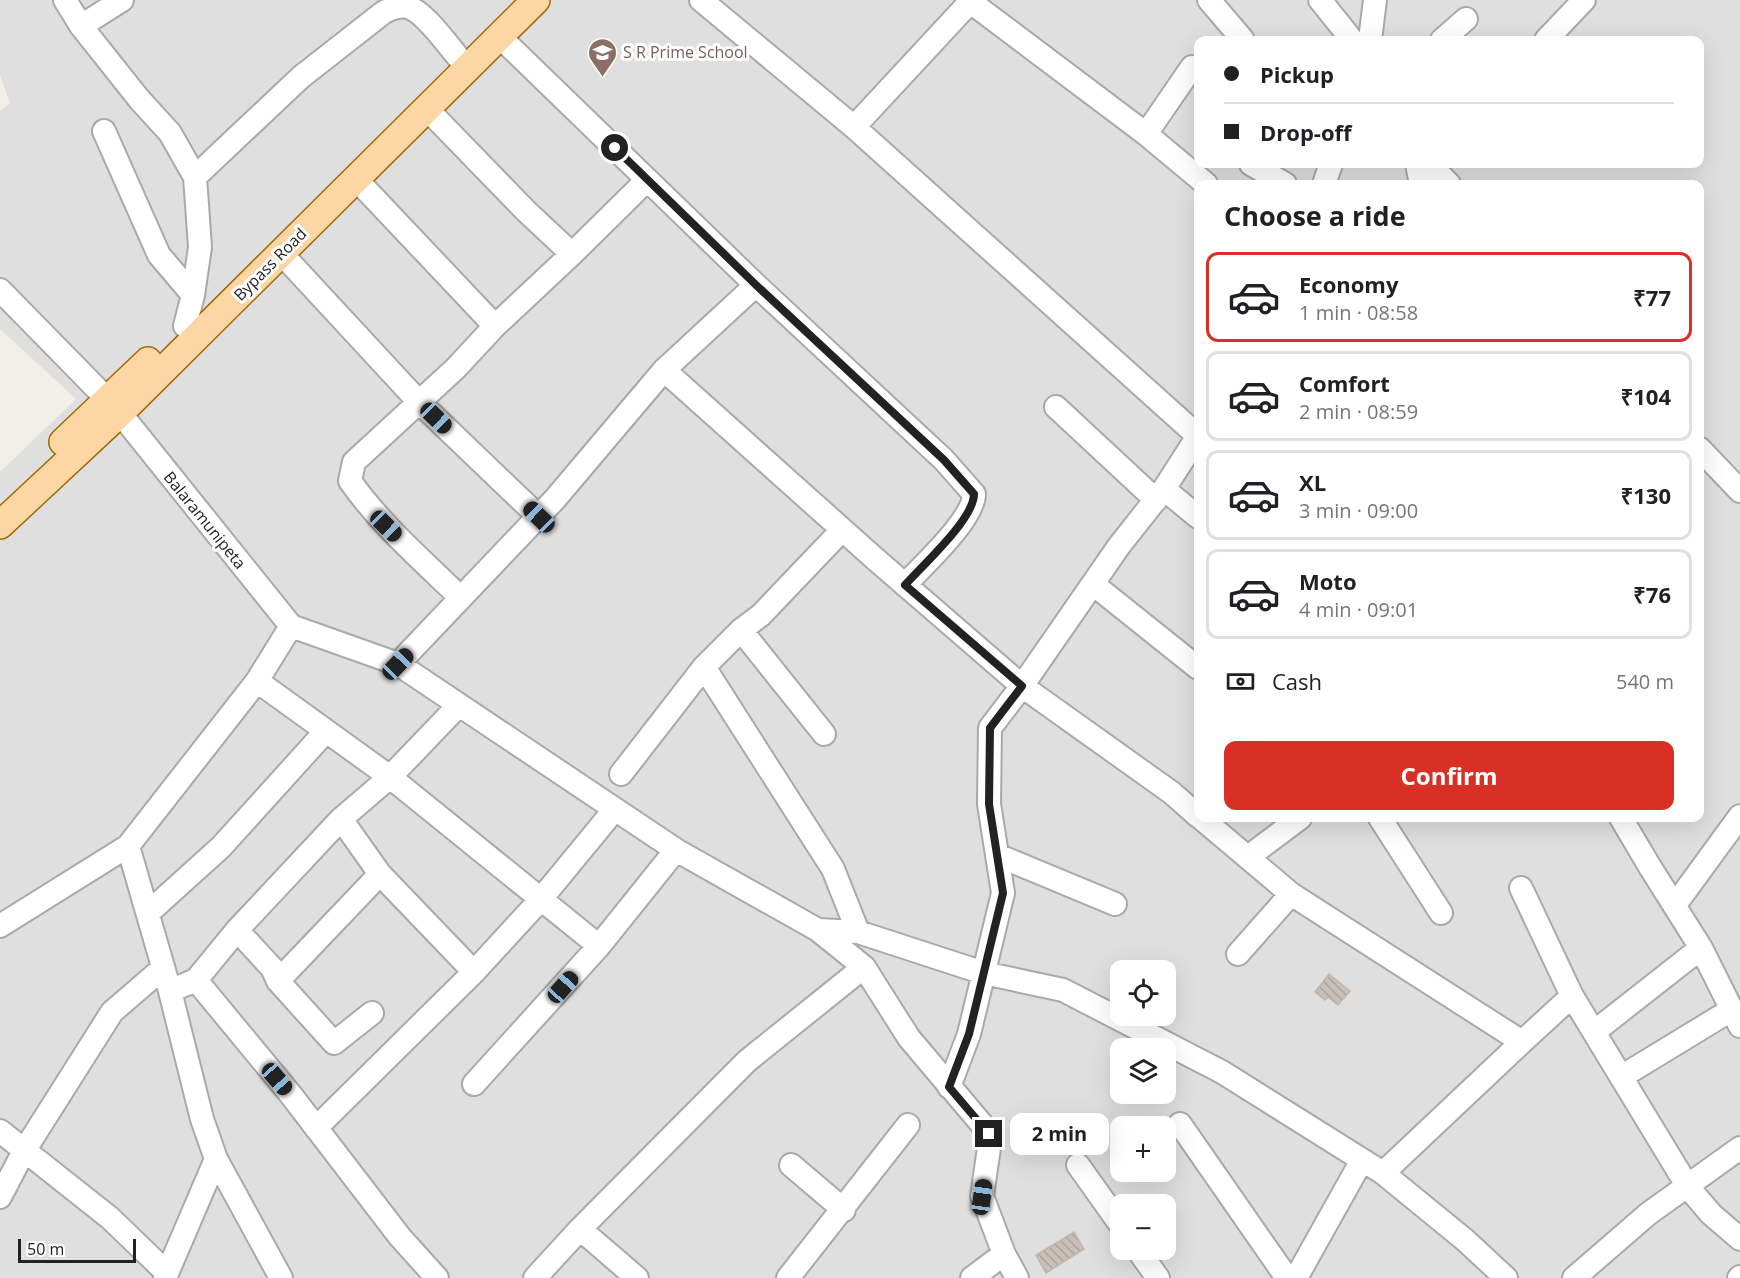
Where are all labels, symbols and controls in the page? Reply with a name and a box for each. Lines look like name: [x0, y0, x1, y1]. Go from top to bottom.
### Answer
school or university icon: S R Prime School: [586, 36, 618, 78]
place label: S R Prime School: [623, 41, 748, 63]
text: Pickup: [1260, 59, 1334, 89]
text: Drop-off: [1260, 117, 1352, 147]
route start: [601, 134, 628, 161]
text: Choose a ride: [1224, 197, 1406, 234]
street label: Bypass Road: [229, 223, 311, 305]
text: Economy: [1299, 269, 1398, 299]
icon: car: [1227, 270, 1281, 324]
text: ₹77: [1633, 282, 1671, 312]
text: 1 min · 08:58: [1299, 299, 1418, 326]
text: Comfort: [1299, 368, 1390, 398]
icon: car: [1227, 369, 1281, 423]
text: ₹104: [1621, 381, 1671, 411]
text: 2 min · 08:59: [1299, 398, 1418, 425]
car: [417, 399, 455, 437]
street label: Balaramunipeta: [159, 467, 251, 573]
text: XL: [1299, 467, 1326, 497]
icon: car: [1227, 468, 1281, 522]
text: ₹130: [1621, 480, 1671, 510]
text: 3 min · 09:00: [1299, 497, 1418, 524]
car: [520, 498, 558, 536]
car: [367, 507, 405, 545]
text: Moto: [1299, 566, 1357, 596]
icon: car: [1227, 567, 1281, 621]
text: ₹76: [1633, 579, 1671, 609]
text: 4 min · 09:01: [1299, 596, 1418, 623]
car: [379, 645, 417, 683]
icon: cash: [1224, 665, 1257, 698]
text: Cash: [1272, 666, 1322, 696]
text: 540 m: [1616, 668, 1674, 695]
button: Confirm: [1224, 741, 1674, 810]
map controls: [1110, 960, 1176, 1260]
button: locate: [1110, 960, 1176, 1026]
car: [544, 968, 582, 1006]
button: layers: [1110, 1038, 1176, 1104]
car: [258, 1060, 296, 1098]
callout: 2 min: [1010, 1113, 1109, 1155]
button: +: [1110, 1116, 1176, 1182]
route end: [975, 1120, 1002, 1147]
text: 2 min: [1032, 1120, 1087, 1147]
car: [971, 1178, 993, 1216]
button: −: [1110, 1194, 1176, 1260]
scale bar: [18, 1236, 136, 1264]
text: 50 m: [27, 1238, 64, 1260]

